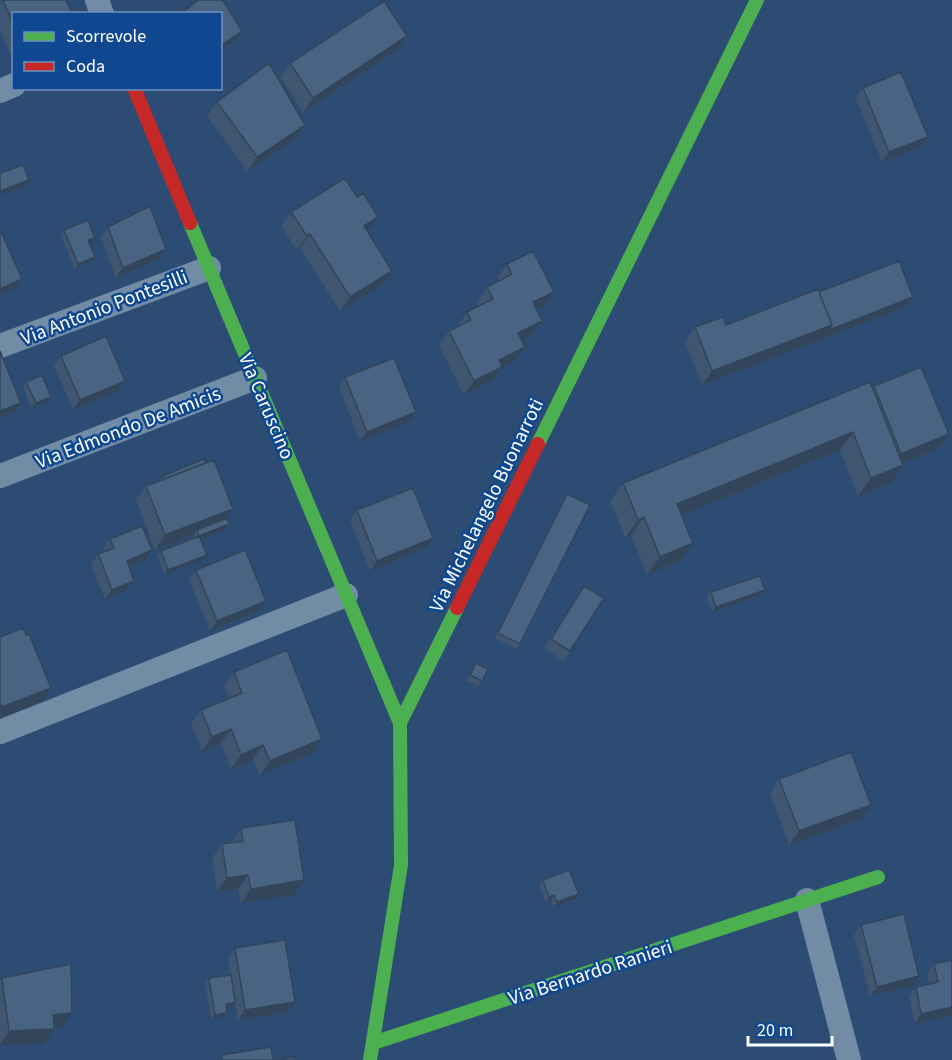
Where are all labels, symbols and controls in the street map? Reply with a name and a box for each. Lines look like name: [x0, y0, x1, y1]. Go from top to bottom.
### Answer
legend: [12, 12, 222, 90]
text: Scorrevole: [66, 24, 146, 49]
text: Coda: [66, 54, 105, 79]
street label: Via Antonio Pontesilli: [17, 263, 192, 353]
street label: Via Caruscino: [231, 349, 301, 464]
street label: Via Edmondo De Amicis: [32, 380, 225, 476]
street label: Via Michelangelo Buonarroti: [423, 394, 551, 617]
street label: Via Bernardo Ranieri: [505, 933, 676, 1013]
scale bar: [748, 1009, 832, 1047]
text: 20 m: [757, 1018, 793, 1043]

